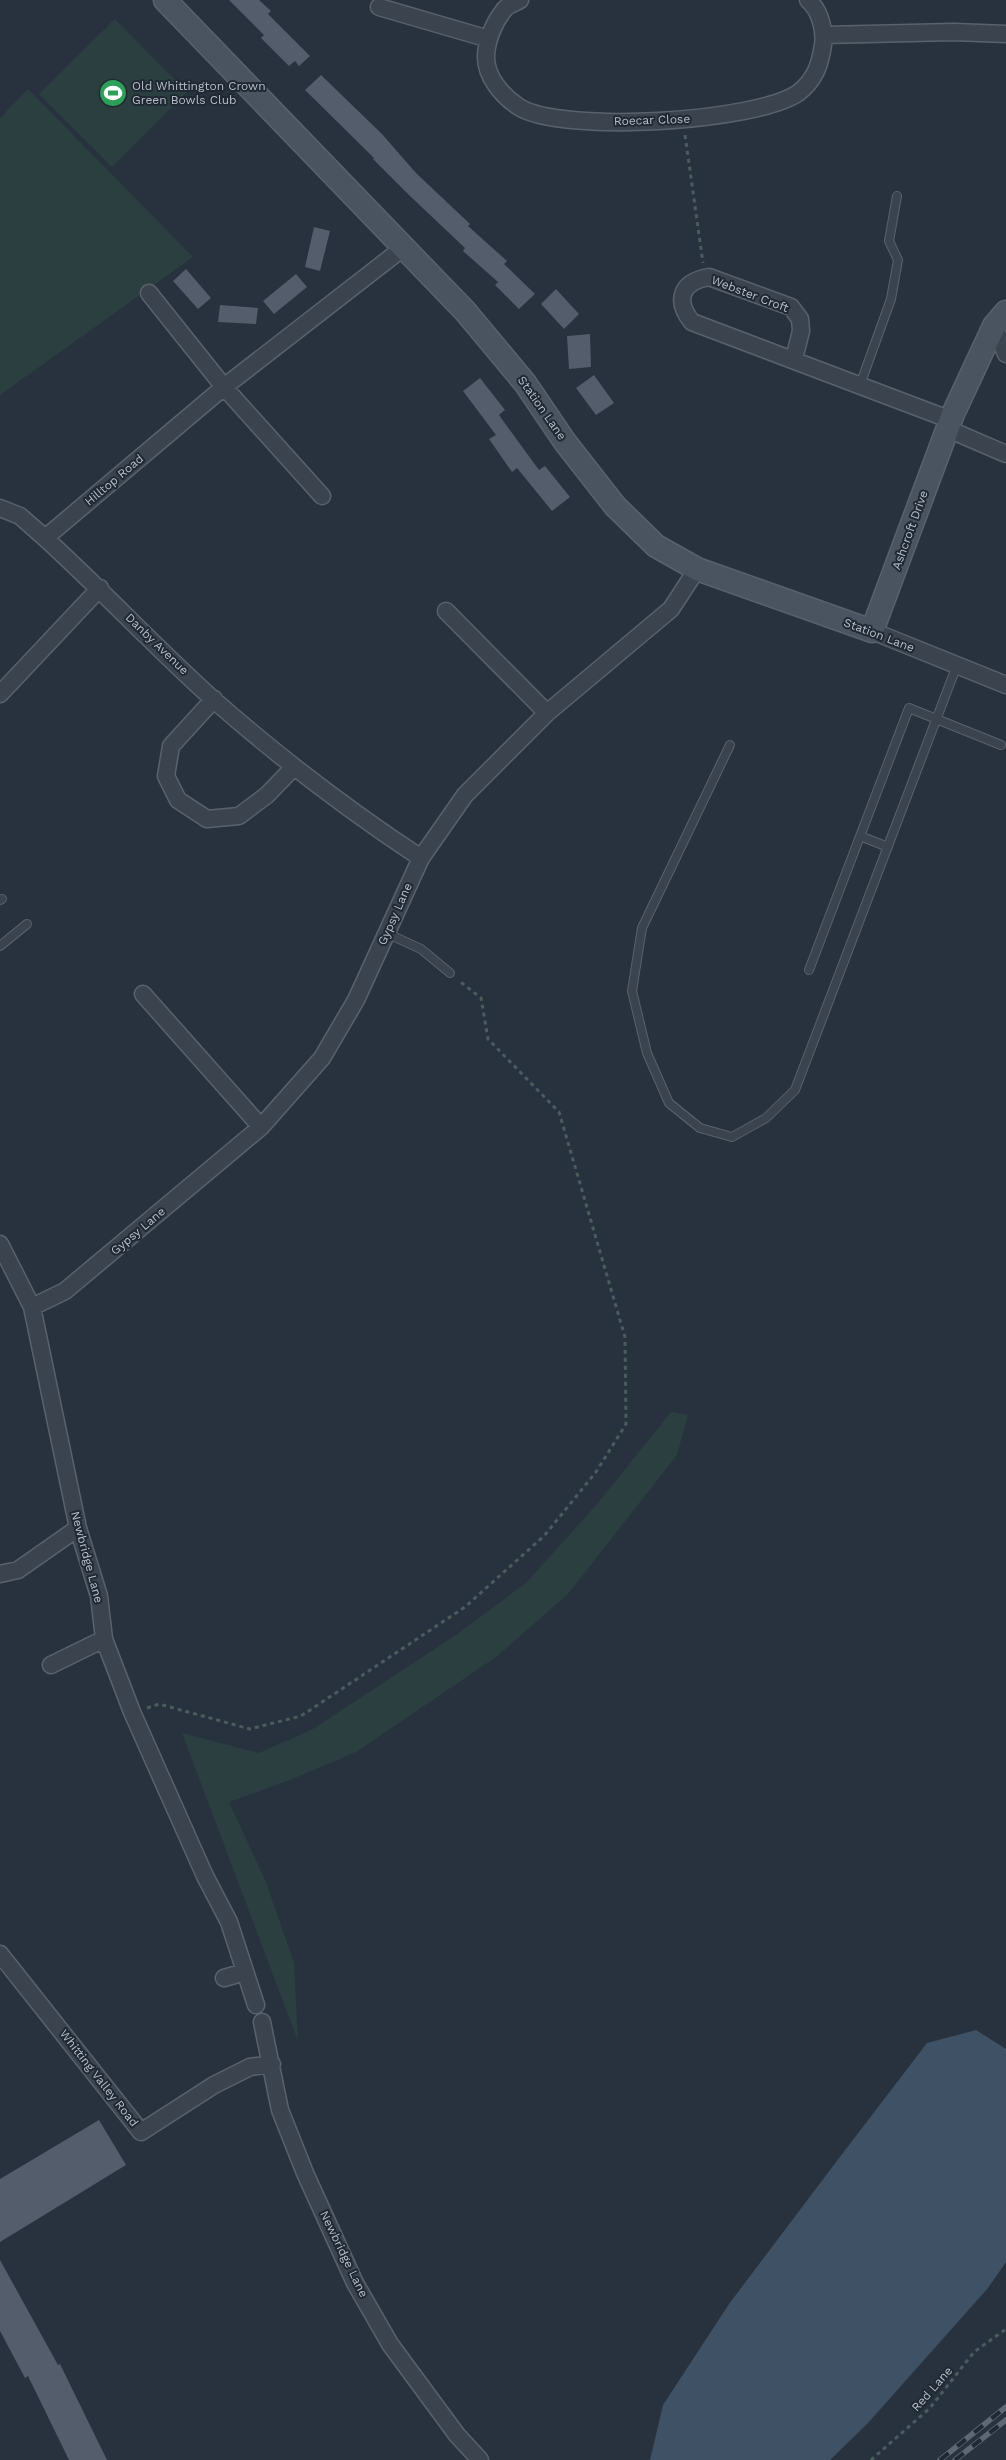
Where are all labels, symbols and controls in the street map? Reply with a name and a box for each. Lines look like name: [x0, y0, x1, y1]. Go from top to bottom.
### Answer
sports icon: Old Whittington Crown Green Bowls Club: [98, 78, 128, 108]
place label: Old Whittington Crown Green Bowls Club: [132, 79, 266, 107]
street label: Roecar Close: [614, 112, 691, 128]
street label: Webster Croft: [709, 273, 791, 315]
street label: Station Lane: [515, 373, 569, 443]
street label: Hilltop Road: [82, 451, 146, 509]
street label: Ashcroft Drive: [889, 488, 931, 571]
street label: Danby Avenue: [123, 610, 191, 678]
street label: Station Lane: [842, 615, 916, 655]
street label: Gypsy Lane: [375, 881, 415, 947]
street label: Gypsy Lane: [108, 1204, 168, 1258]
street label: Newbridge Lane: [68, 1510, 106, 1604]
street label: Whitting Valley Road: [57, 2027, 141, 2129]
street label: Newbridge Lane: [317, 2209, 371, 2300]
street label: Red Lane: [909, 2364, 955, 2414]

